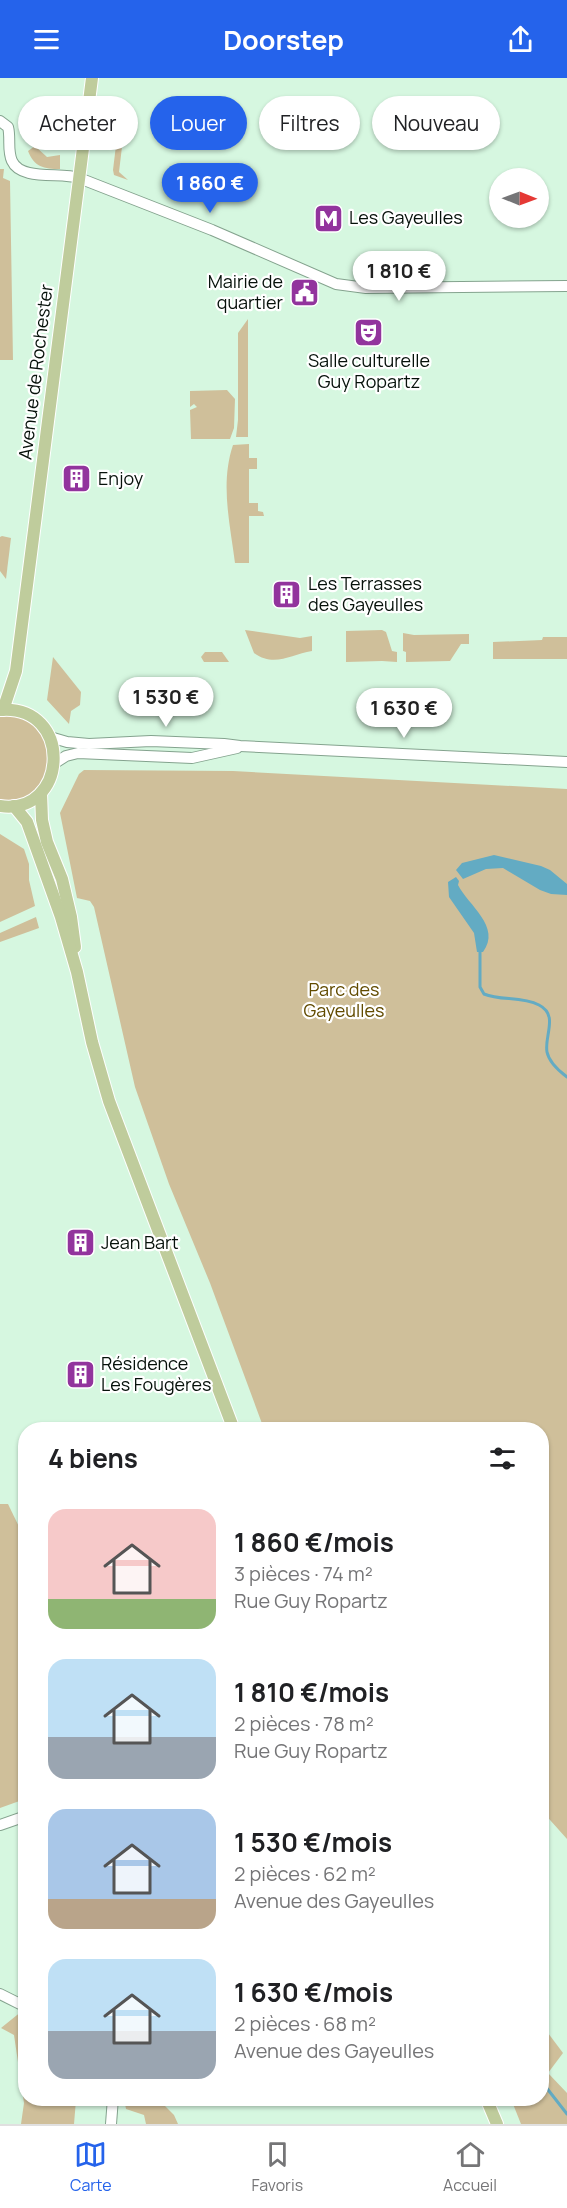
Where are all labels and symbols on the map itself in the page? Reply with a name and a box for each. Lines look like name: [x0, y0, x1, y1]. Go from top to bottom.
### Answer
pin: 1 860 €: [155, 163, 265, 214]
north arrow: [489, 168, 549, 228]
metro station icon: Les Gayeulles: [312, 202, 344, 234]
place label: Les Gayeulles: [349, 205, 463, 229]
pin: 1 810 €: [344, 251, 454, 302]
place label: Mairie de quartier: [208, 269, 283, 314]
public building icon: Mairie de quartier: [288, 276, 320, 308]
street label: Avenue de Rochester: [12, 282, 58, 461]
theatre icon: Salle culturelle Guy Ropartz: [353, 316, 385, 348]
place label: Salle culturelle Guy Ropartz: [308, 348, 430, 393]
building icon: Enjoy: [61, 463, 93, 495]
place label: Enjoy: [98, 466, 144, 490]
place label: Les Terrasses des Gayeulles: [308, 571, 423, 616]
building icon: Les Terrasses des Gayeulles: [271, 578, 303, 610]
pin: 1 530 €: [111, 677, 221, 728]
pin: 1 630 €: [349, 688, 459, 739]
park label: Parc des Gayeulles: [304, 977, 384, 1022]
building icon: Jean Bart: [64, 1227, 96, 1259]
place label: Jean Bart: [101, 1230, 179, 1254]
place label: Résidence Les Fougères: [101, 1351, 211, 1396]
building icon: Résidence Les Fougères: [64, 1358, 96, 1390]

